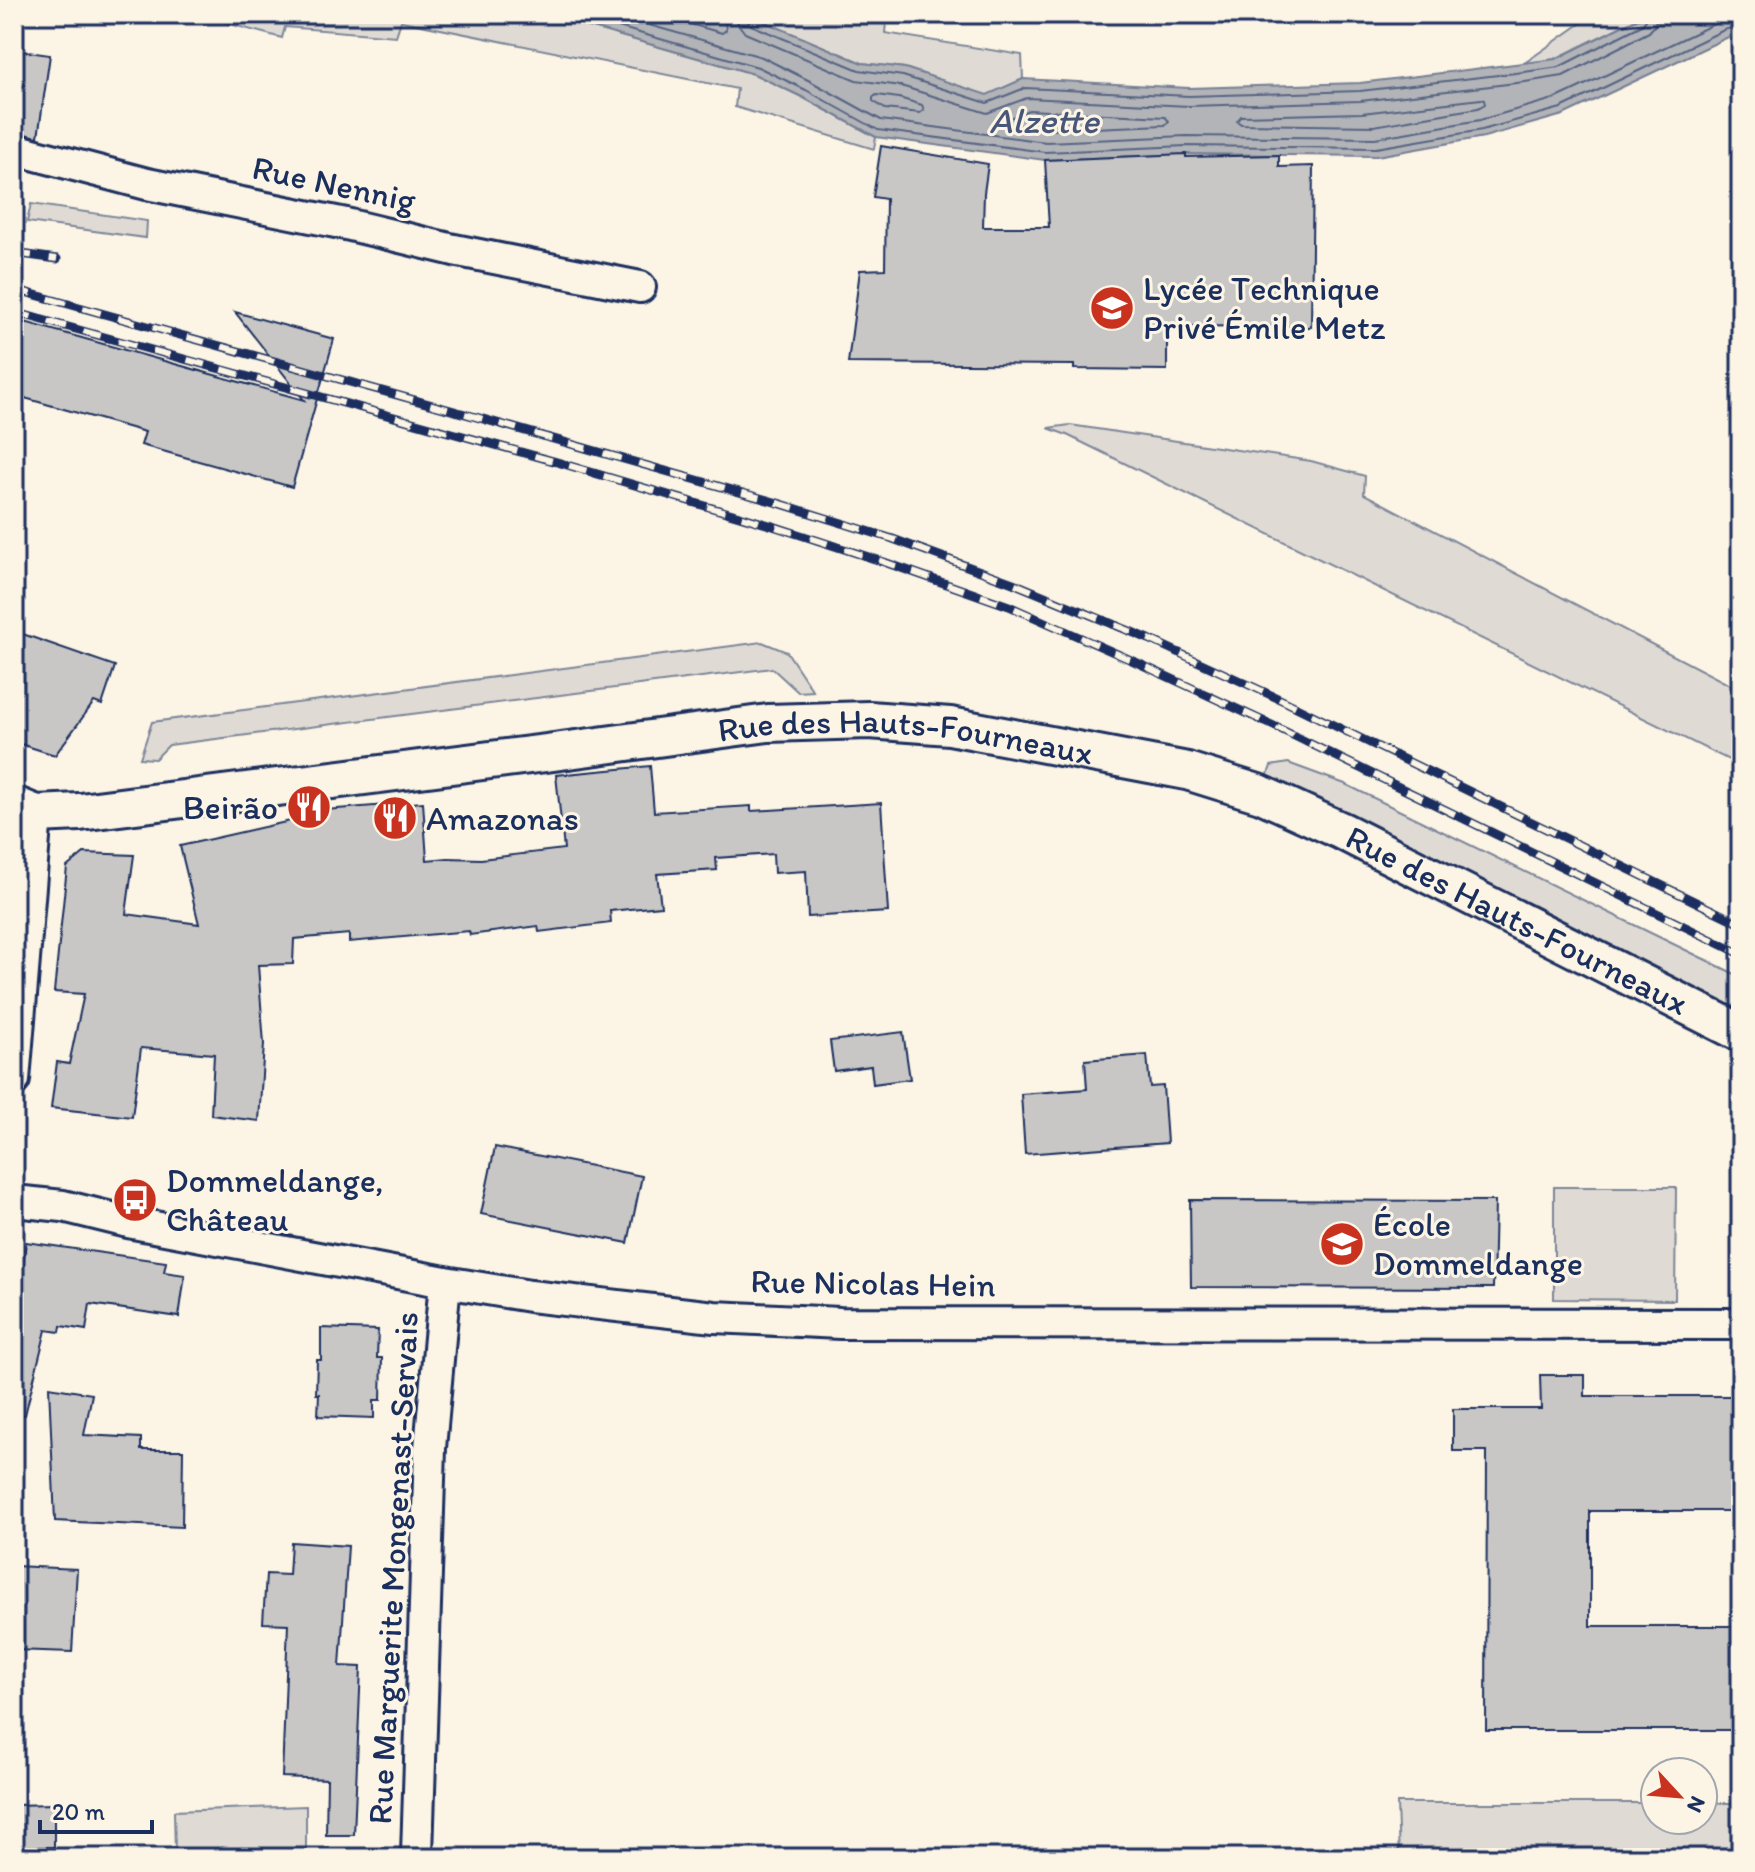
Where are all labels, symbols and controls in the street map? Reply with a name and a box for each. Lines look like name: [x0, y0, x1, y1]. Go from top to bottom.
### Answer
water label: Alzette: [989, 99, 1101, 142]
street label: Rue Nennig: [249, 147, 420, 221]
place label: Lycée Technique Privé Émile Metz: [1143, 268, 1386, 348]
school or university icon: Lycée Technique Privé Émile Metz: [1088, 284, 1136, 332]
street label: Rue des Hauts-Fourneaux: [715, 699, 1097, 773]
restaurant icon: Beirão: [285, 783, 333, 831]
place label: Beirão: [183, 787, 278, 828]
restaurant icon: Amazonas: [371, 794, 419, 842]
place label: Amazonas: [426, 798, 579, 839]
street label: Rue des Hauts-Fourneaux: [1339, 816, 1695, 1023]
place label: Dommeldange, Château: [166, 1160, 384, 1240]
bus stop icon: Dommeldange, Château: [111, 1176, 159, 1224]
place label: École Dommeldange: [1373, 1204, 1583, 1284]
school or university icon: École Dommeldange: [1318, 1220, 1366, 1268]
street label: Rue Nicolas Hein: [750, 1260, 996, 1306]
street label: Rue Marguerite Mongenast-Servais: [359, 1311, 427, 1825]
north arrow: [1639, 1756, 1719, 1836]
scale bar: [40, 1784, 152, 1834]
text: N: [1681, 1792, 1712, 1817]
text: 20 m: [52, 1797, 105, 1826]

